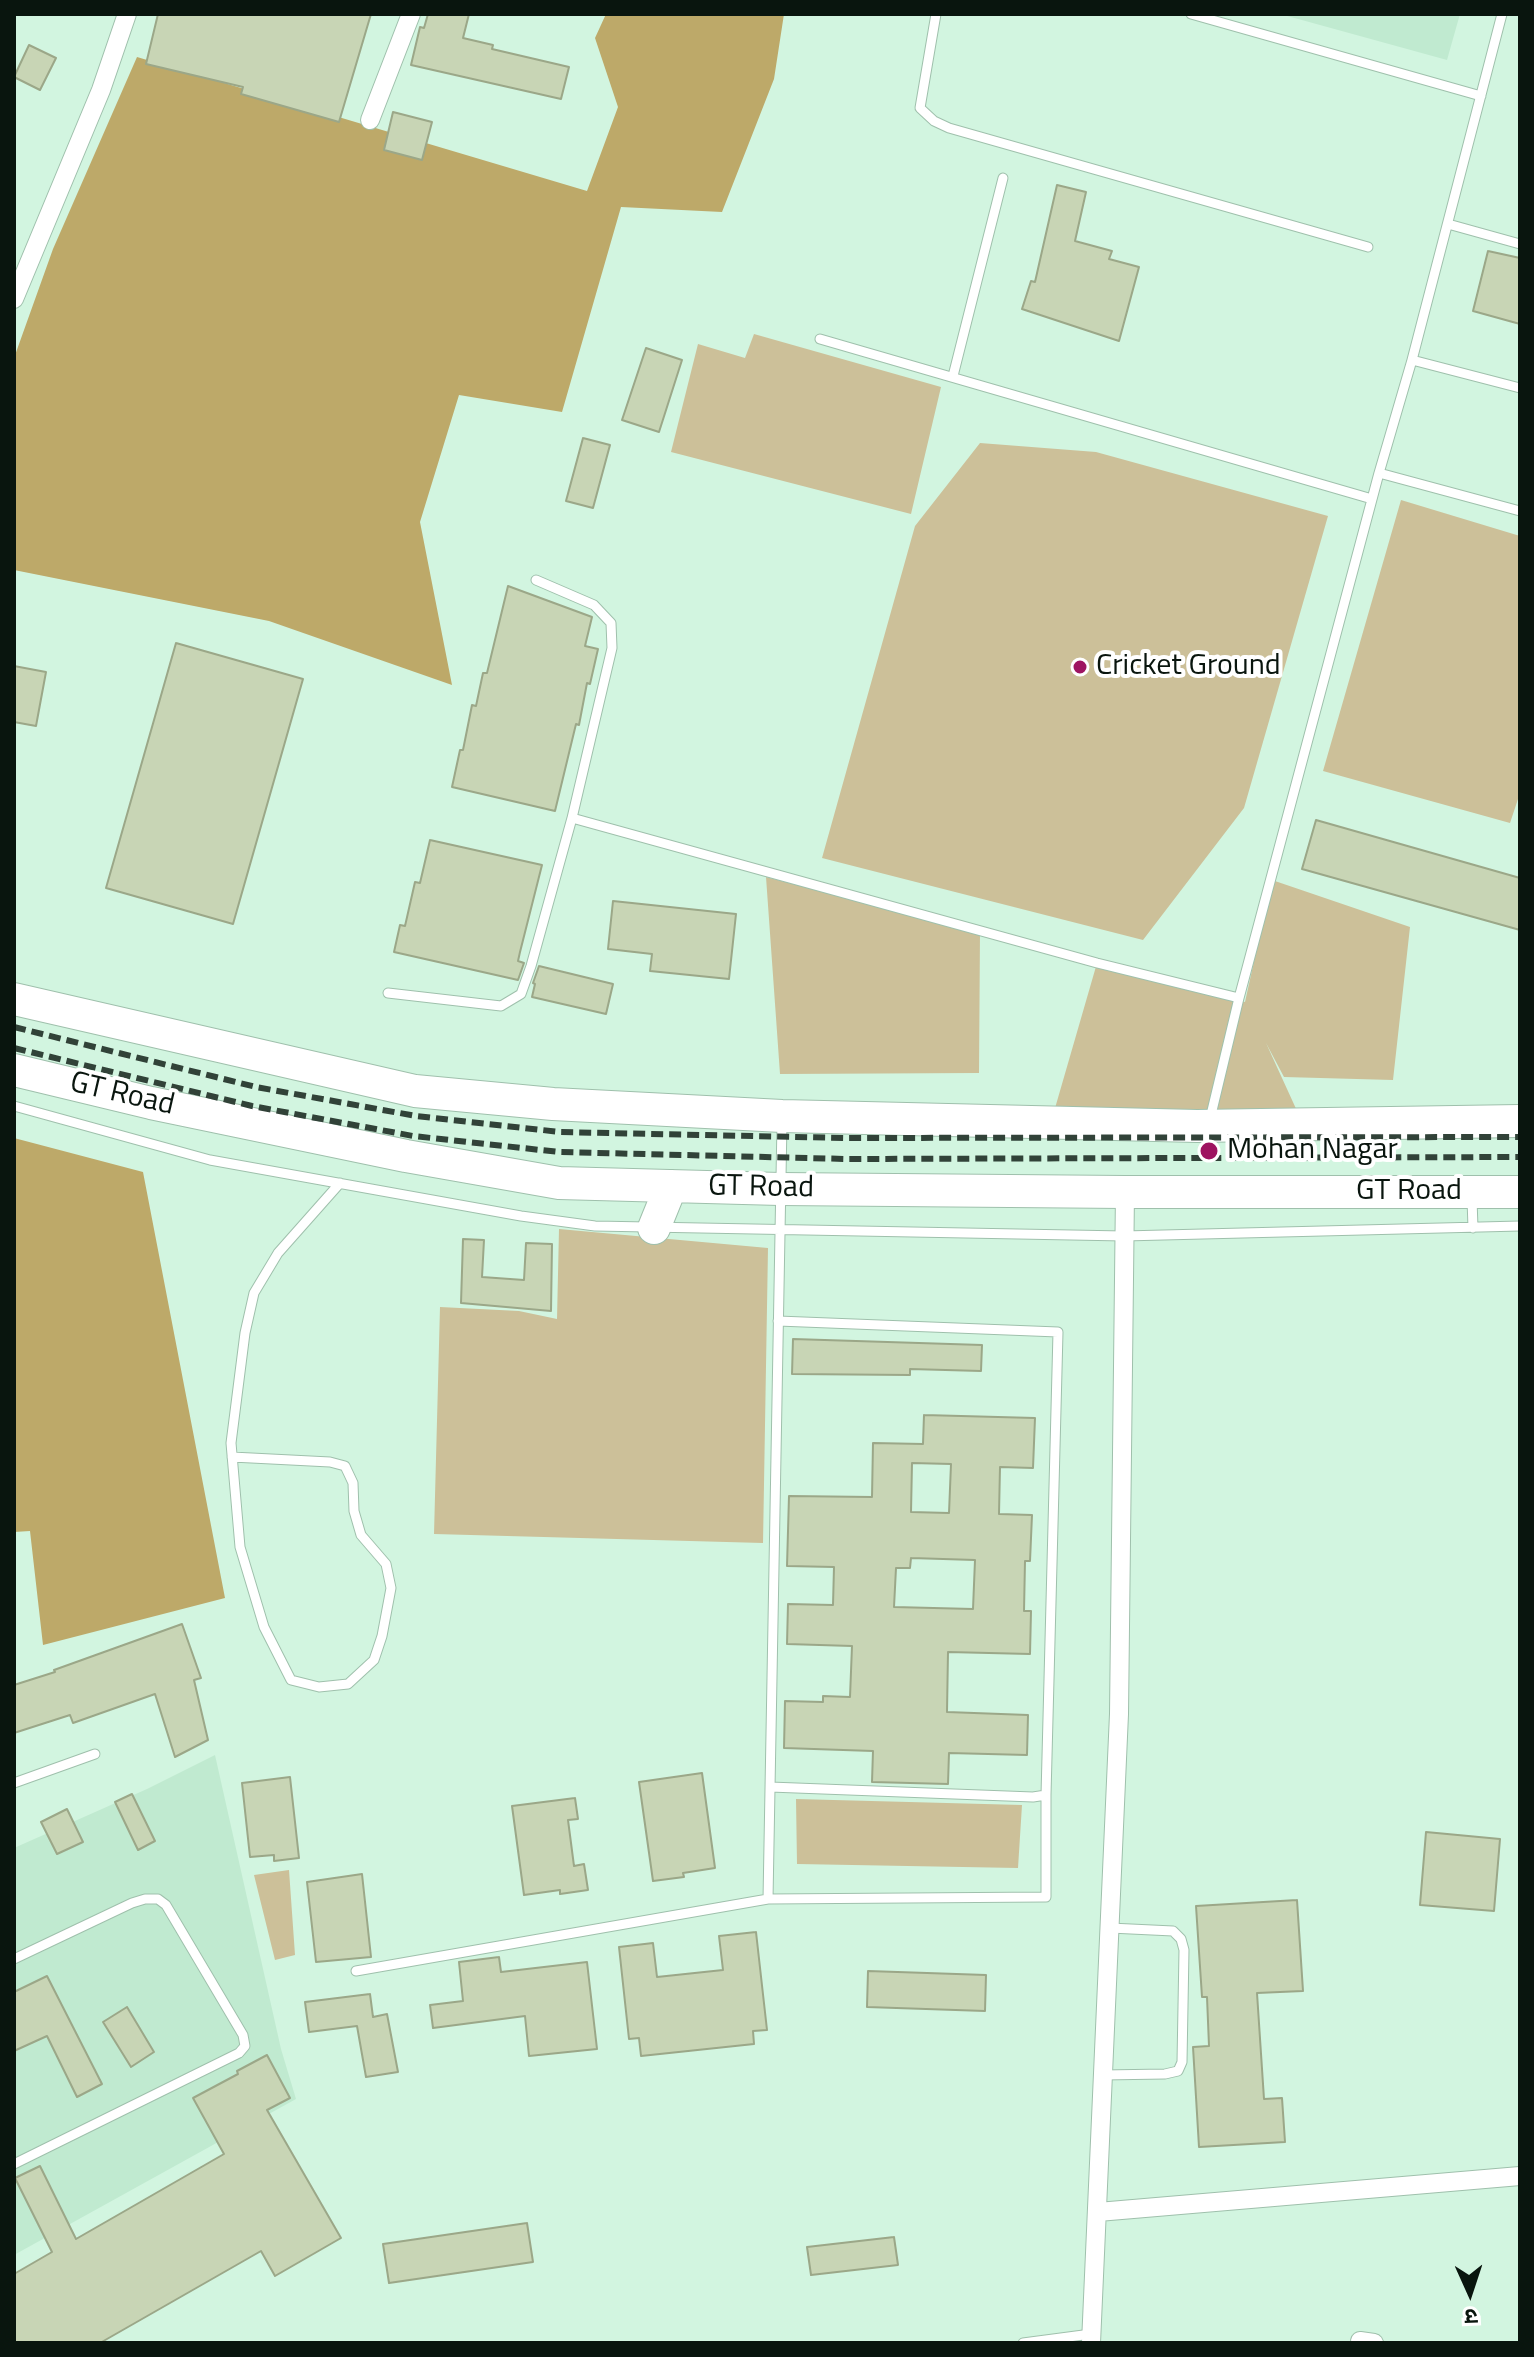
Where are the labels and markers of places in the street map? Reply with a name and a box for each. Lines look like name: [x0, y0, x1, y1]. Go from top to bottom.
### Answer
place label: Cricket Ground: [1096, 649, 1281, 685]
marker: Cricket Ground: [1071, 658, 1089, 676]
place label: Mohan Nagar: [1227, 1133, 1398, 1169]
marker: Mohan Nagar: [1198, 1140, 1220, 1162]

